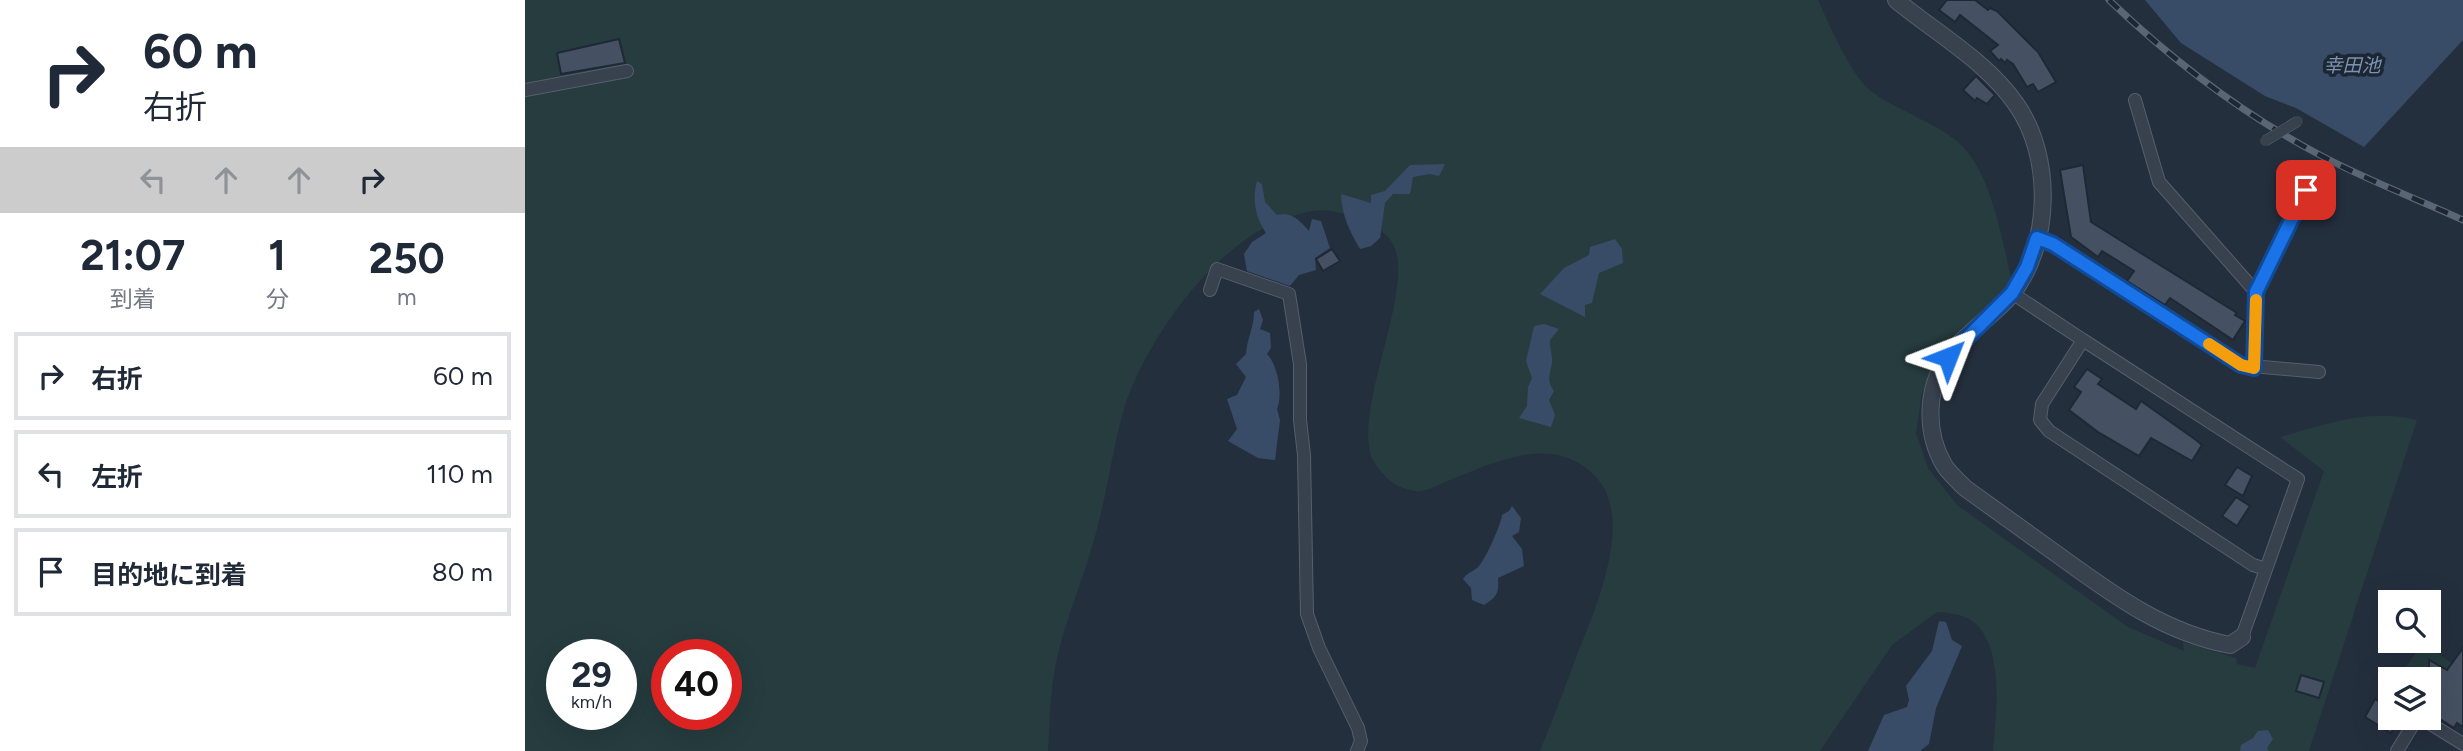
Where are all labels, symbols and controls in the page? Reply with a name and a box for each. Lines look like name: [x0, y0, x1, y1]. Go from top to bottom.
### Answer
text: 60 m: [143, 21, 258, 80]
icon: right: [28, 28, 119, 119]
water label: 幸田池: [2323, 54, 2382, 77]
text: 右折: [143, 88, 207, 126]
pin: [2276, 160, 2336, 220]
icon: left: [134, 161, 172, 199]
icon: ahead: [207, 161, 245, 199]
icon: ahead: [280, 161, 318, 199]
icon: right: [353, 161, 391, 199]
icon: arrive: [2287, 171, 2325, 209]
text: 21:07: [80, 230, 185, 281]
text: 1: [268, 230, 286, 281]
text: 250: [369, 233, 445, 284]
text: m: [397, 283, 417, 311]
text: 到着: [110, 285, 156, 313]
text: 分: [266, 285, 289, 313]
position arrow: [1911, 320, 1985, 394]
icon: right: [32, 357, 70, 395]
text: 60 m: [433, 360, 493, 392]
text: 右折: [91, 363, 143, 395]
icon: left: [32, 455, 70, 493]
text: 110 m: [426, 458, 493, 490]
text: 左折: [91, 461, 143, 493]
icon: arrive: [32, 553, 70, 591]
text: 80 m: [432, 556, 493, 588]
text: 目的地に到着: [91, 559, 247, 591]
map controls: [2378, 590, 2441, 730]
button: search: [2378, 590, 2441, 653]
speed limit sign: 40: [651, 639, 742, 730]
text: 29: [571, 654, 612, 696]
button: layers: [2378, 667, 2441, 730]
text: km/h: [571, 691, 612, 713]

